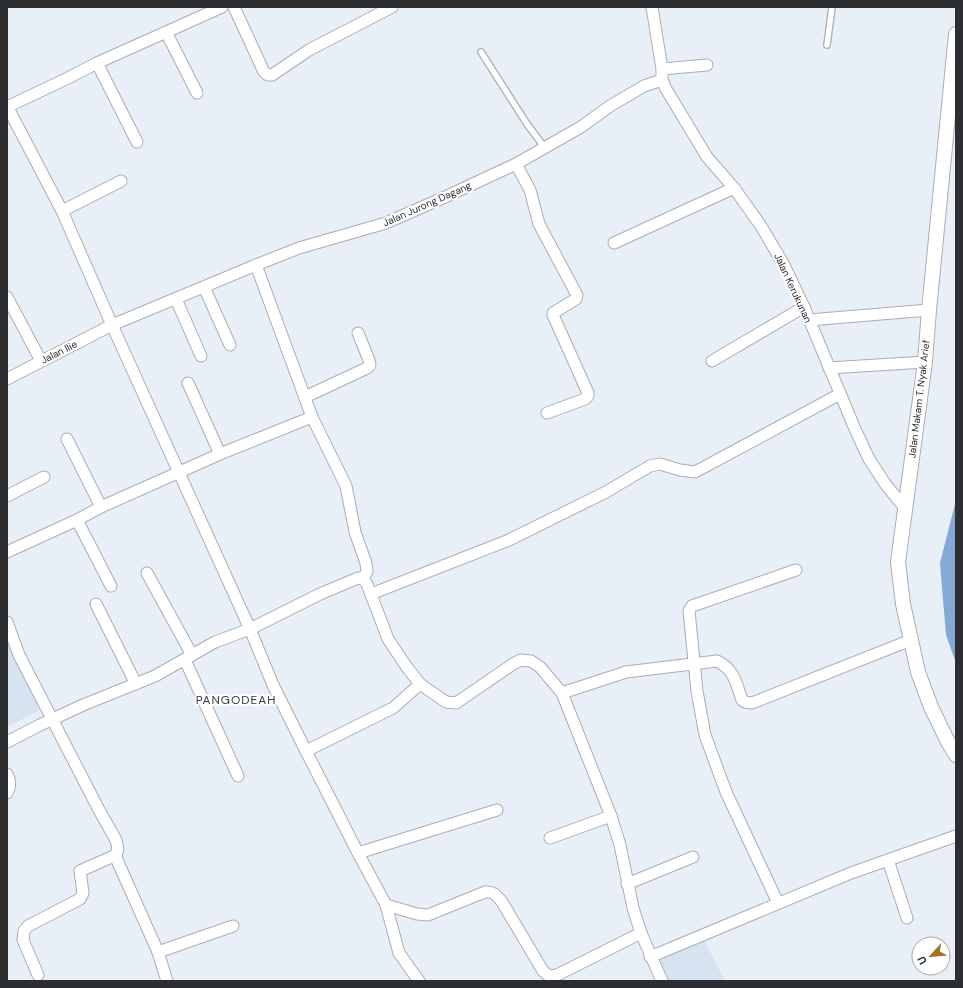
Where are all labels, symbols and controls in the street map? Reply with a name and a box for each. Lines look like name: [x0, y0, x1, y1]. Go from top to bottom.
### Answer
street label: Jalan Jurong Dagang: [381, 179, 474, 229]
street label: Jalan Kerukunan: [771, 251, 815, 325]
street label: Jalan Ilie: [39, 337, 80, 367]
street label: Jalan Makam T. Nyak Arief: [905, 339, 933, 459]
district label: PANGODEAH: [196, 692, 276, 708]
north arrow: [911, 936, 951, 976]
text: U: [914, 954, 930, 967]

